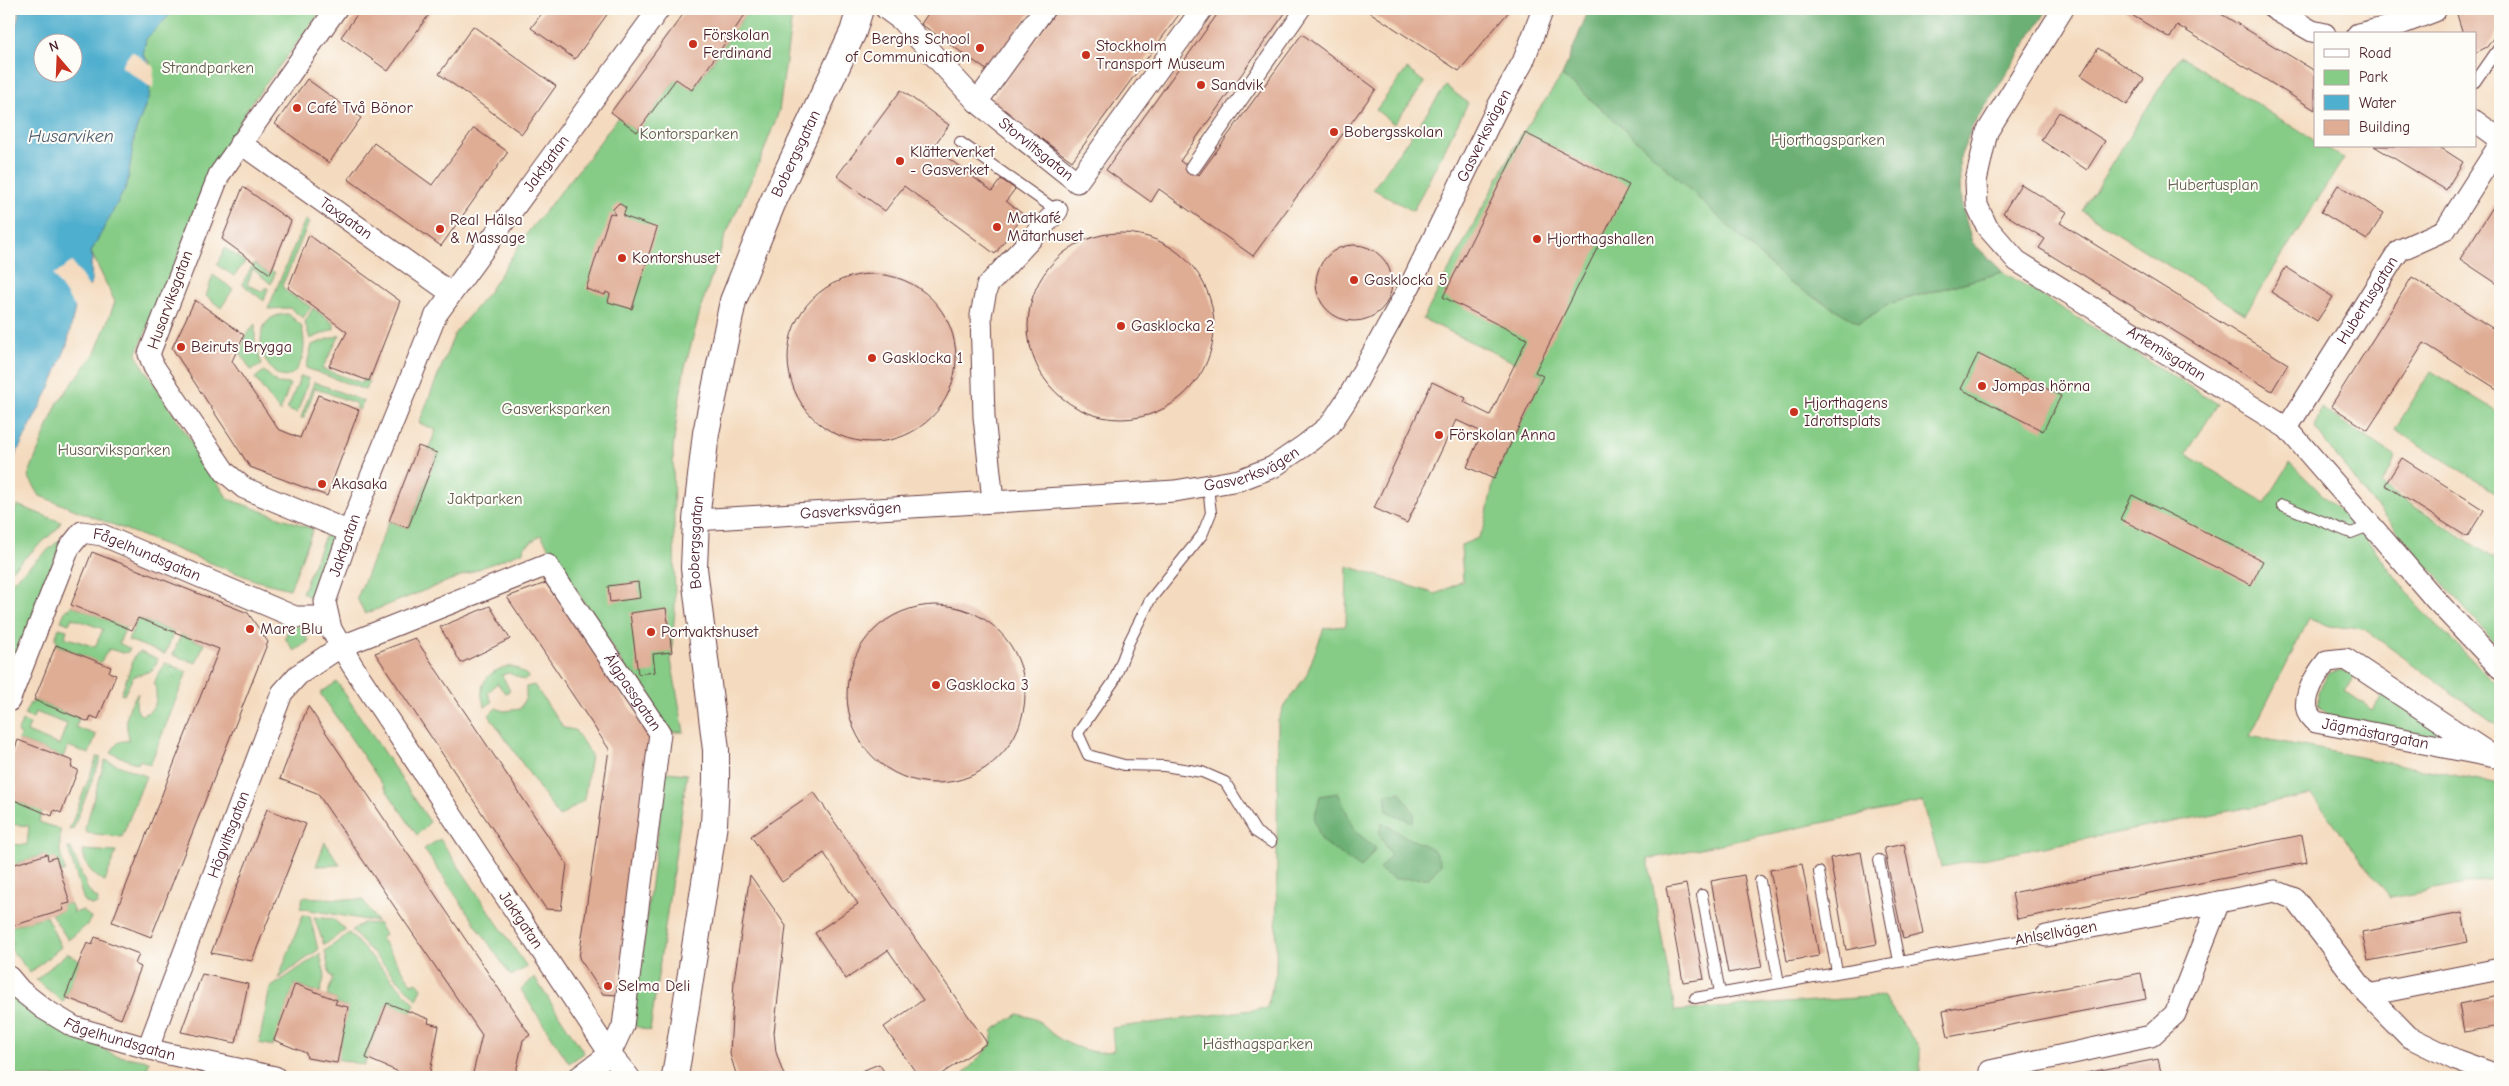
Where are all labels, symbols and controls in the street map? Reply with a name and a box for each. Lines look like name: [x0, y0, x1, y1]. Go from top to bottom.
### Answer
place label: Förskolan Ferdinand: [703, 26, 772, 62]
place label: Berghs School of Communication: [845, 30, 970, 66]
north arrow: [32, 32, 82, 82]
legend: [2314, 32, 2476, 148]
text: N: [47, 37, 61, 56]
place label: Stockholm Transport Museum: [1096, 37, 1225, 73]
marker: Förskolan Ferdinand: [687, 38, 699, 50]
marker: Berghs School of Communication: [974, 42, 986, 54]
text: Road: [2359, 44, 2391, 62]
marker: Stockholm Transport Museum: [1080, 49, 1092, 61]
park label: Strandparken: [162, 59, 254, 77]
text: Park: [2359, 68, 2388, 86]
place label: Sandvik: [1211, 76, 1264, 94]
marker: Sandvik: [1195, 79, 1207, 91]
street label: Gasverksvägen: [1453, 86, 1515, 185]
text: Water: [2359, 94, 2396, 112]
place label: Café Två Bönor: [307, 99, 413, 117]
marker: Café Två Bönor: [291, 102, 303, 114]
street label: Bobergsgatan: [768, 107, 824, 200]
street label: Storviltsgatan: [995, 114, 1077, 185]
text: Building: [2359, 118, 2410, 136]
place label: Bobergsskolan: [1344, 123, 1443, 141]
park label: Kontorsparken: [639, 125, 739, 143]
water label: Husarviken: [28, 126, 114, 147]
marker: Bobergsskolan: [1328, 126, 1340, 138]
park label: Hjorthagsparken: [1771, 131, 1885, 149]
street label: Jaktgatan: [520, 132, 573, 195]
place label: Klätterverket - Gasverket: [910, 143, 995, 179]
marker: Klätterverket - Gasverket: [894, 155, 906, 167]
park label: Hubertusplan: [2167, 176, 2259, 194]
street label: Taxgatan: [316, 193, 376, 243]
place label: Matkafé Mätarhuset: [1007, 209, 1084, 245]
place label: Real Hälsa & Massage: [450, 211, 525, 247]
marker: Matkafé Mätarhuset: [991, 221, 1003, 233]
marker: Real Hälsa & Massage: [434, 223, 446, 235]
place label: Hjorthagshallen: [1547, 230, 1654, 248]
marker: Hjorthagshallen: [1531, 233, 1543, 245]
street label: Husarviksgatan: [144, 248, 196, 352]
place label: Kontorshuset: [632, 249, 720, 267]
marker: Kontorshuset: [616, 252, 628, 264]
street label: Hubertusgatan: [2333, 253, 2402, 347]
place label: Gasklocka 5: [1364, 271, 1447, 289]
marker: Gasklocka 5: [1348, 274, 1360, 286]
place label: Gasklocka 2: [1131, 317, 1214, 335]
marker: Gasklocka 2: [1115, 320, 1127, 332]
street label: Artemisgatan: [2124, 322, 2209, 385]
place label: Beiruts Brygga: [191, 338, 292, 356]
marker: Beiruts Brygga: [175, 341, 187, 353]
place label: Gasklocka 1: [882, 349, 963, 367]
marker: Gasklocka 1: [866, 352, 878, 364]
place label: Jompas hörna: [1992, 377, 2090, 395]
marker: Jompas hörna: [1976, 380, 1988, 392]
place label: Hjorthagens Idrottsplats: [1804, 394, 1888, 430]
park label: Gasverksparken: [502, 400, 610, 418]
marker: Hjorthagens Idrottsplats: [1788, 406, 1800, 418]
place label: Förskolan Anna: [1449, 426, 1556, 444]
marker: Förskolan Anna: [1433, 429, 1445, 441]
park label: Husarviksparken: [57, 441, 171, 459]
street label: Gasverksvägen: [1202, 443, 1302, 495]
place label: Akasaka: [332, 475, 388, 493]
marker: Akasaka: [316, 478, 328, 490]
park label: Jaktparken: [447, 490, 523, 508]
street label: Bobergsgatan: [685, 495, 708, 590]
street label: Gasverksvägen: [799, 499, 902, 523]
street label: Jaktgatan: [326, 511, 364, 579]
street label: Fågelhundsgatan: [92, 525, 204, 585]
place label: Mare Blu: [260, 620, 323, 638]
marker: Mare Blu: [244, 623, 256, 635]
place label: Portvaktshuset: [661, 623, 759, 641]
marker: Portvaktshuset: [645, 626, 657, 638]
street label: Älgpassgatan: [600, 650, 665, 734]
place label: Gasklocka 3: [946, 676, 1029, 694]
marker: Gasklocka 3: [930, 679, 942, 691]
street label: Jägmästargatan: [2321, 714, 2430, 753]
street label: Högviltsgatan: [204, 789, 253, 881]
street label: Jaktgatan: [495, 888, 547, 952]
street label: Ahlsellvägen: [2014, 917, 2098, 949]
place label: Selma Deli: [618, 977, 690, 995]
marker: Selma Deli: [602, 980, 614, 992]
street label: Fågelhundsgatan: [61, 1014, 177, 1064]
park label: Hästhagsparken: [1203, 1035, 1313, 1053]

